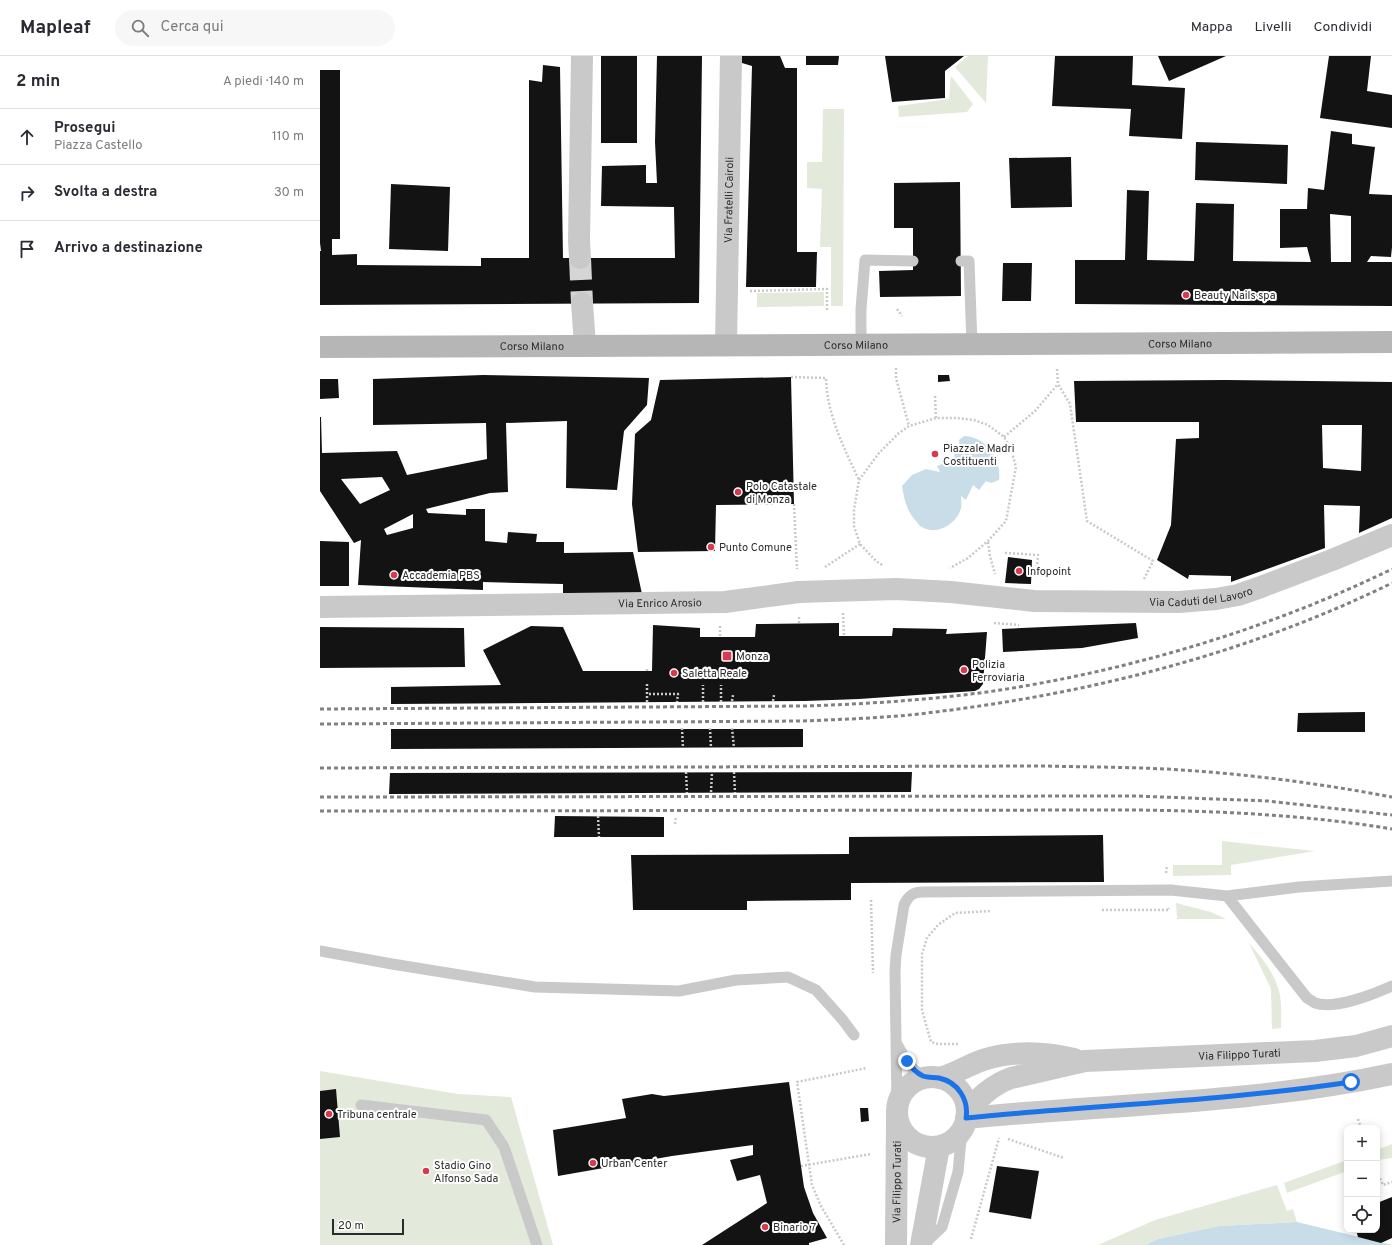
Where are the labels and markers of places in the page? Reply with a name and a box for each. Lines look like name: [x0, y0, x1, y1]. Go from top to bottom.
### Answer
place label: Beauty Nails spa: [1194, 289, 1276, 303]
marker: Beauty Nails spa: [1181, 290, 1191, 300]
place label: Piazzale Madri Costituenti: [943, 442, 1014, 469]
marker: Piazzale Madri Costituenti: [930, 449, 940, 459]
place label: Polo Catastale di Monza: [746, 480, 817, 507]
marker: Polo Catastale di Monza: [733, 487, 743, 497]
place label: Punto Comune: [719, 541, 792, 555]
marker: Punto Comune: [706, 542, 716, 552]
place label: Infopoint: [1027, 565, 1071, 579]
marker: Infopoint: [1014, 566, 1024, 576]
place label: Accademia PBS: [402, 569, 480, 583]
marker: Accademia PBS: [389, 570, 399, 580]
marker: Monza: [721, 650, 733, 662]
place label: Monza: [736, 650, 769, 664]
place label: Polizia Ferroviaria: [972, 658, 1025, 685]
marker: Polizia Ferroviaria: [959, 665, 969, 675]
place label: Saletta Reale: [682, 667, 747, 681]
marker: Saletta Reale: [669, 668, 679, 678]
place label: Tribuna centrale: [337, 1108, 417, 1122]
marker: Tribuna centrale: [324, 1109, 334, 1119]
place label: Urban Center: [601, 1157, 668, 1171]
marker: Urban Center: [588, 1158, 598, 1168]
place label: Stadio Gino Alfonso Sada: [434, 1159, 499, 1186]
marker: Stadio Gino Alfonso Sada: [421, 1166, 431, 1176]
place label: Binario 7: [773, 1221, 816, 1235]
marker: Binario 7: [760, 1222, 770, 1232]

